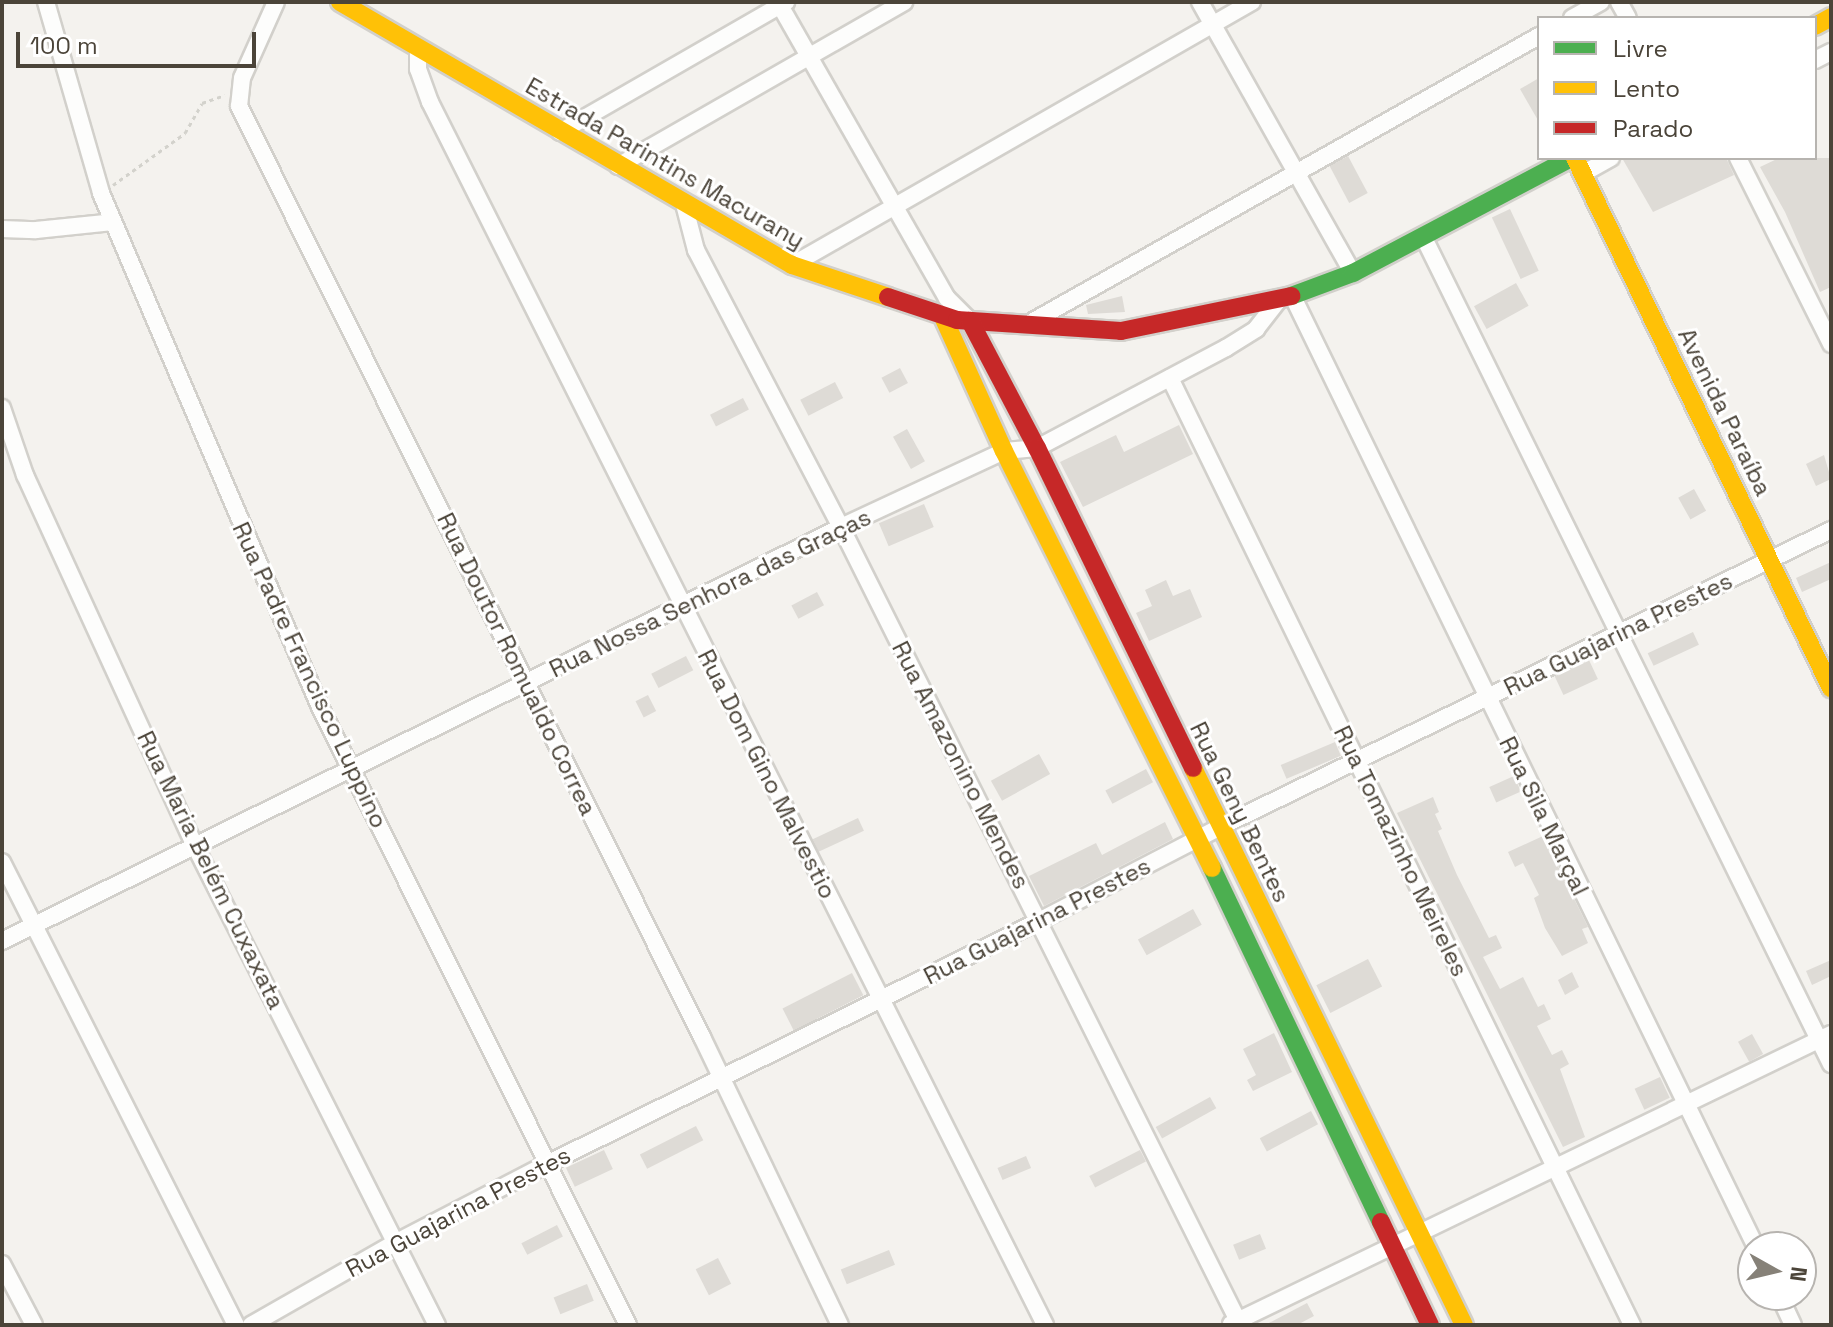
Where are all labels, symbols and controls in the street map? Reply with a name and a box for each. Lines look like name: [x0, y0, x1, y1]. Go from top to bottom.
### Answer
scale bar: [20, 16, 260, 66]
legend: [1537, 16, 1817, 160]
text: 100 m: [30, 30, 98, 61]
text: Livre: [1613, 33, 1668, 64]
street label: Estrada Parintins Macurany: [520, 71, 810, 255]
text: Lento: [1613, 73, 1680, 104]
text: Parado: [1613, 113, 1693, 144]
street label: Avenida Paraíba: [1672, 323, 1778, 501]
street label: Rua Nossa Senhora das Graças: [545, 502, 875, 684]
street label: Rua Doutor Romualdo Correa: [431, 508, 603, 820]
street label: Rua Padre Francisco Luppino: [226, 517, 394, 833]
street label: Rua Guajarina Prestes: [1499, 566, 1737, 702]
street label: Rua Amazonino Mendes: [886, 636, 1036, 894]
street label: Rua Dom Gino Malvestio: [692, 645, 842, 903]
street label: Rua Geny Bentes: [1184, 717, 1296, 907]
street label: Rua Tomazinho Meireles: [1328, 721, 1474, 981]
street label: Rua Maria Belém Cuxaxata: [131, 726, 291, 1014]
street label: Rua Sila Marçal: [1493, 732, 1595, 900]
street label: Rua Guajarina Prestes: [919, 851, 1155, 991]
street label: Rua Guajarina Prestes: [341, 1140, 575, 1284]
north arrow: [1737, 1231, 1817, 1311]
text: N: [1784, 1265, 1814, 1283]

